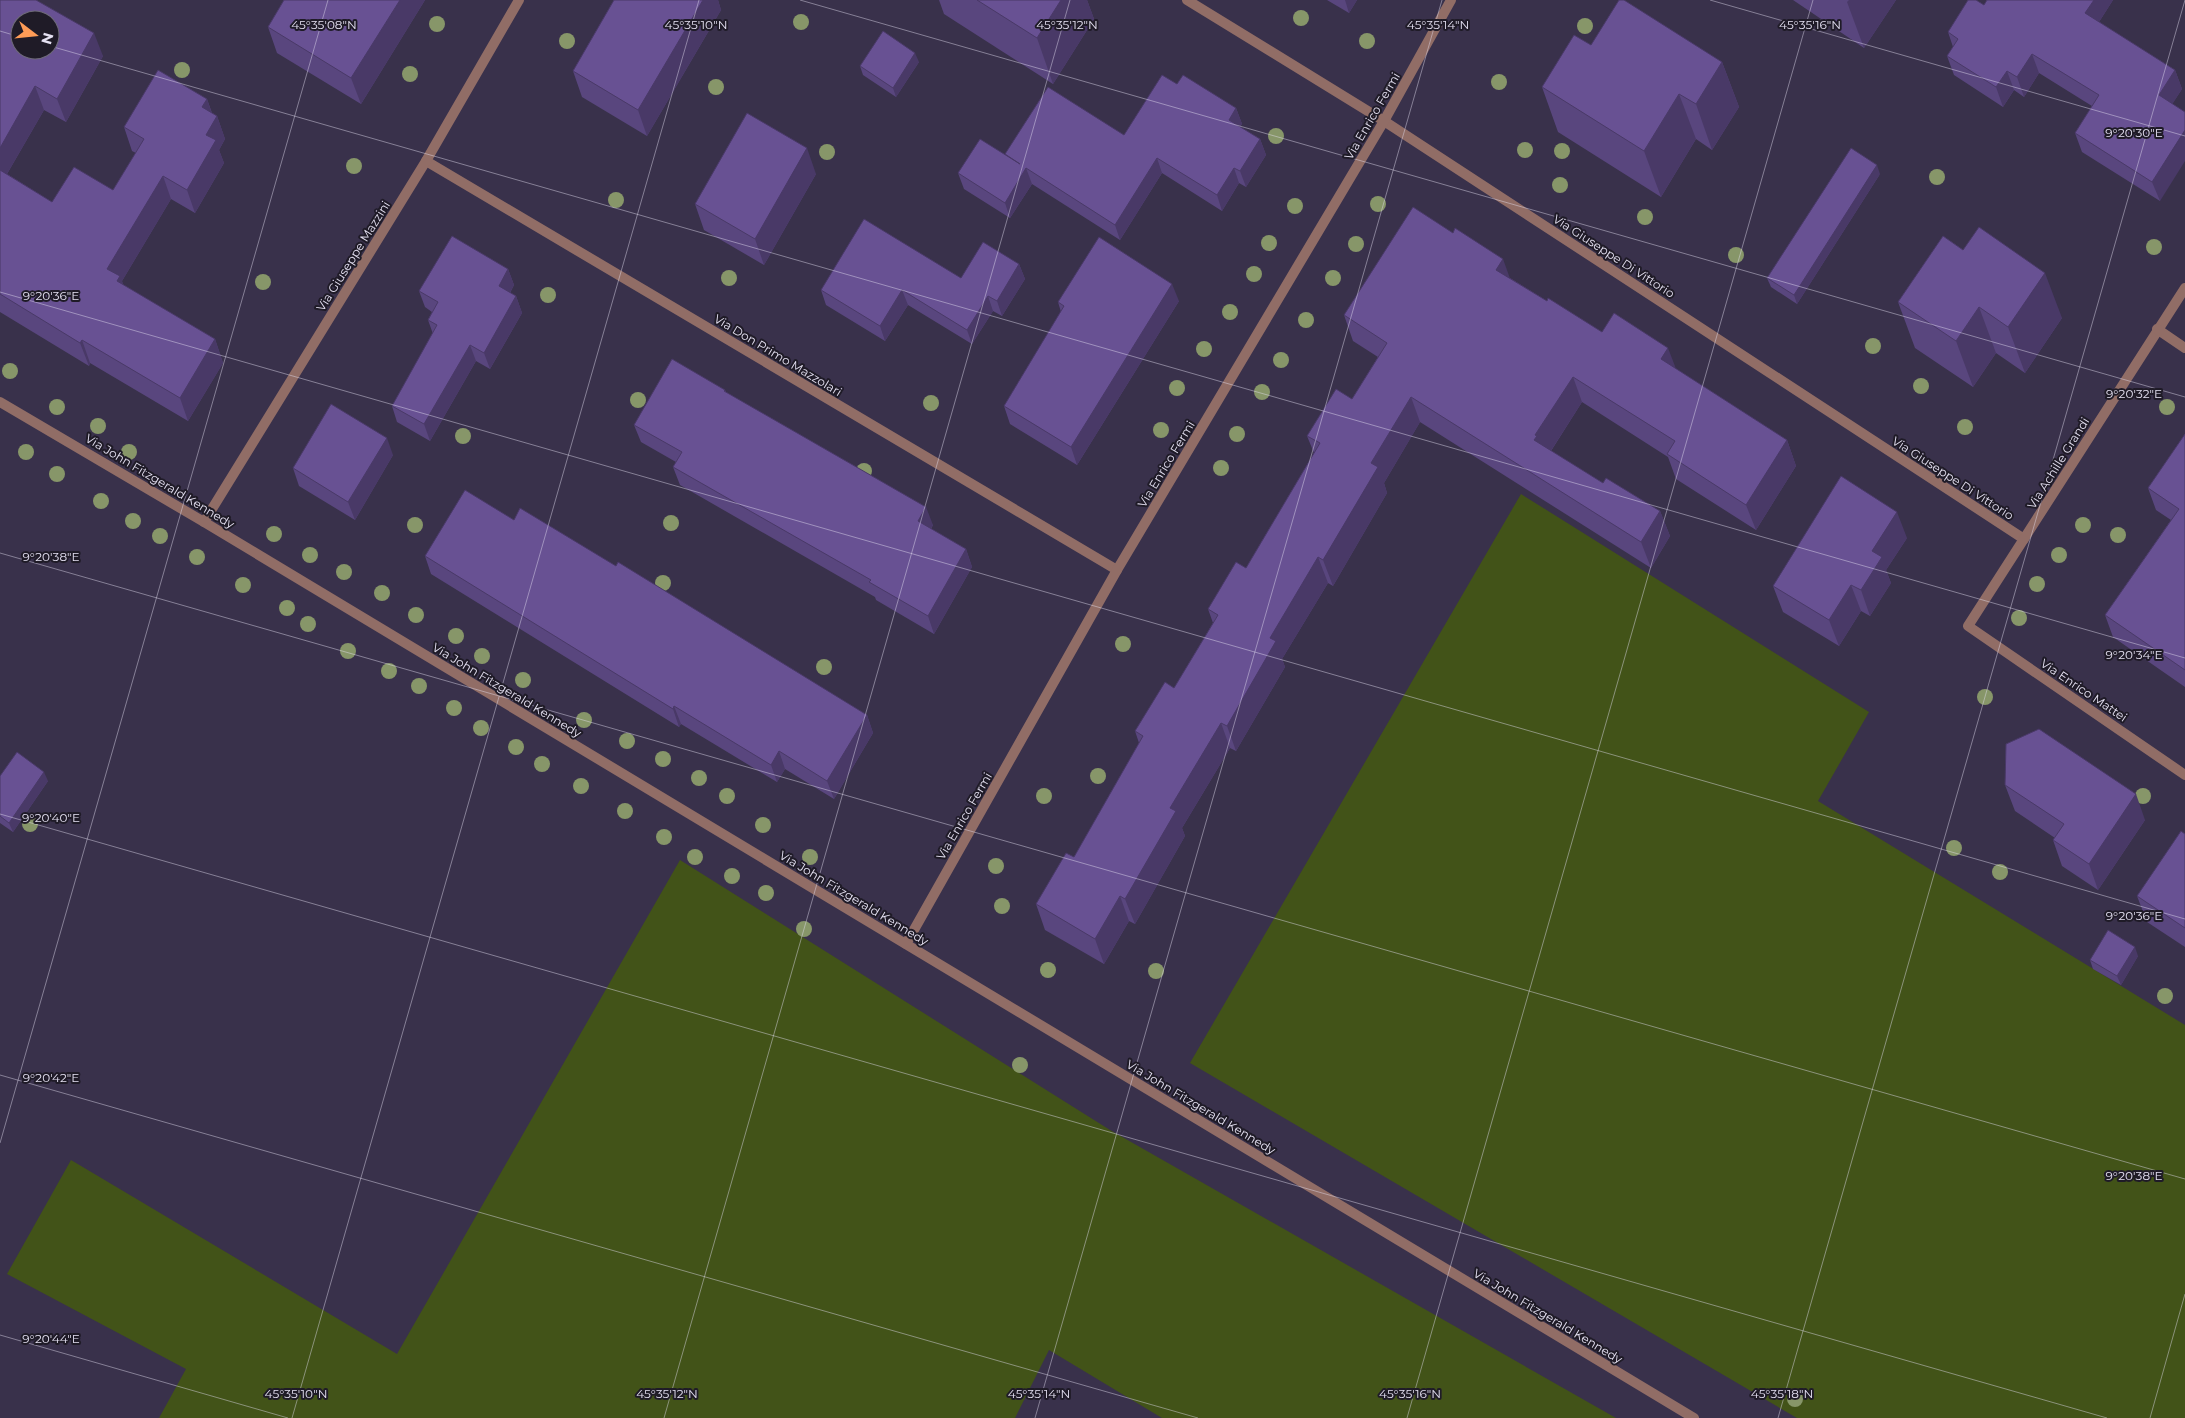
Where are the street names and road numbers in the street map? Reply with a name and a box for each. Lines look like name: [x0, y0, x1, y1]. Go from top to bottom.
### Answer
street label: Via Enrico Fermi: [1341, 70, 1403, 162]
street label: Via Giuseppe Mazzini: [313, 198, 393, 314]
street label: Via Giuseppe Di Vittorio: [1550, 211, 1678, 301]
street label: Via Don Primo Mazzolari: [711, 311, 845, 399]
street label: Via Achille Grandi: [2024, 414, 2092, 512]
street label: Via Enrico Fermi: [1134, 418, 1198, 510]
street label: Via John Fitzgerald Kennedy: [83, 431, 238, 532]
street label: Via Giuseppe Di Vittorio: [1889, 433, 2017, 523]
street label: Via John Fitzgerald Kennedy: [430, 640, 585, 741]
street label: Via Enrico Mattei: [2038, 655, 2130, 725]
street label: Via Enrico Fermi: [933, 770, 995, 862]
street label: Via John Fitzgerald Kennedy: [777, 848, 932, 949]
street label: Via John Fitzgerald Kennedy: [1124, 1057, 1279, 1158]
street label: Via John Fitzgerald Kennedy: [1471, 1266, 1626, 1367]

